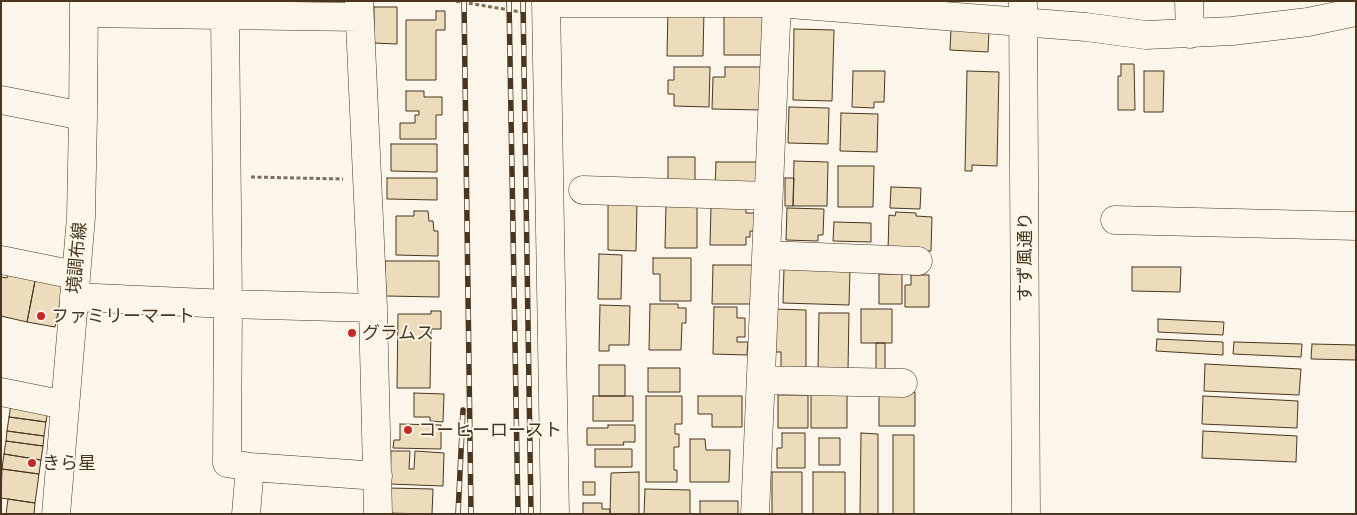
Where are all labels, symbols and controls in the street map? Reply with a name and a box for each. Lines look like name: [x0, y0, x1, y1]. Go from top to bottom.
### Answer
street label: すず風通り: [1014, 212, 1036, 302]
street label: 境調布線: [63, 221, 91, 295]
place label: ファミリーマート: [51, 305, 195, 327]
marker: ファミリーマート: [35, 310, 47, 322]
place label: グラムス: [362, 322, 434, 344]
marker: グラムス: [346, 327, 358, 339]
place label: コーヒーロースト: [418, 419, 562, 441]
marker: コーヒーロースト: [402, 424, 414, 436]
place label: きら星: [42, 452, 96, 474]
marker: きら星: [26, 457, 38, 469]

